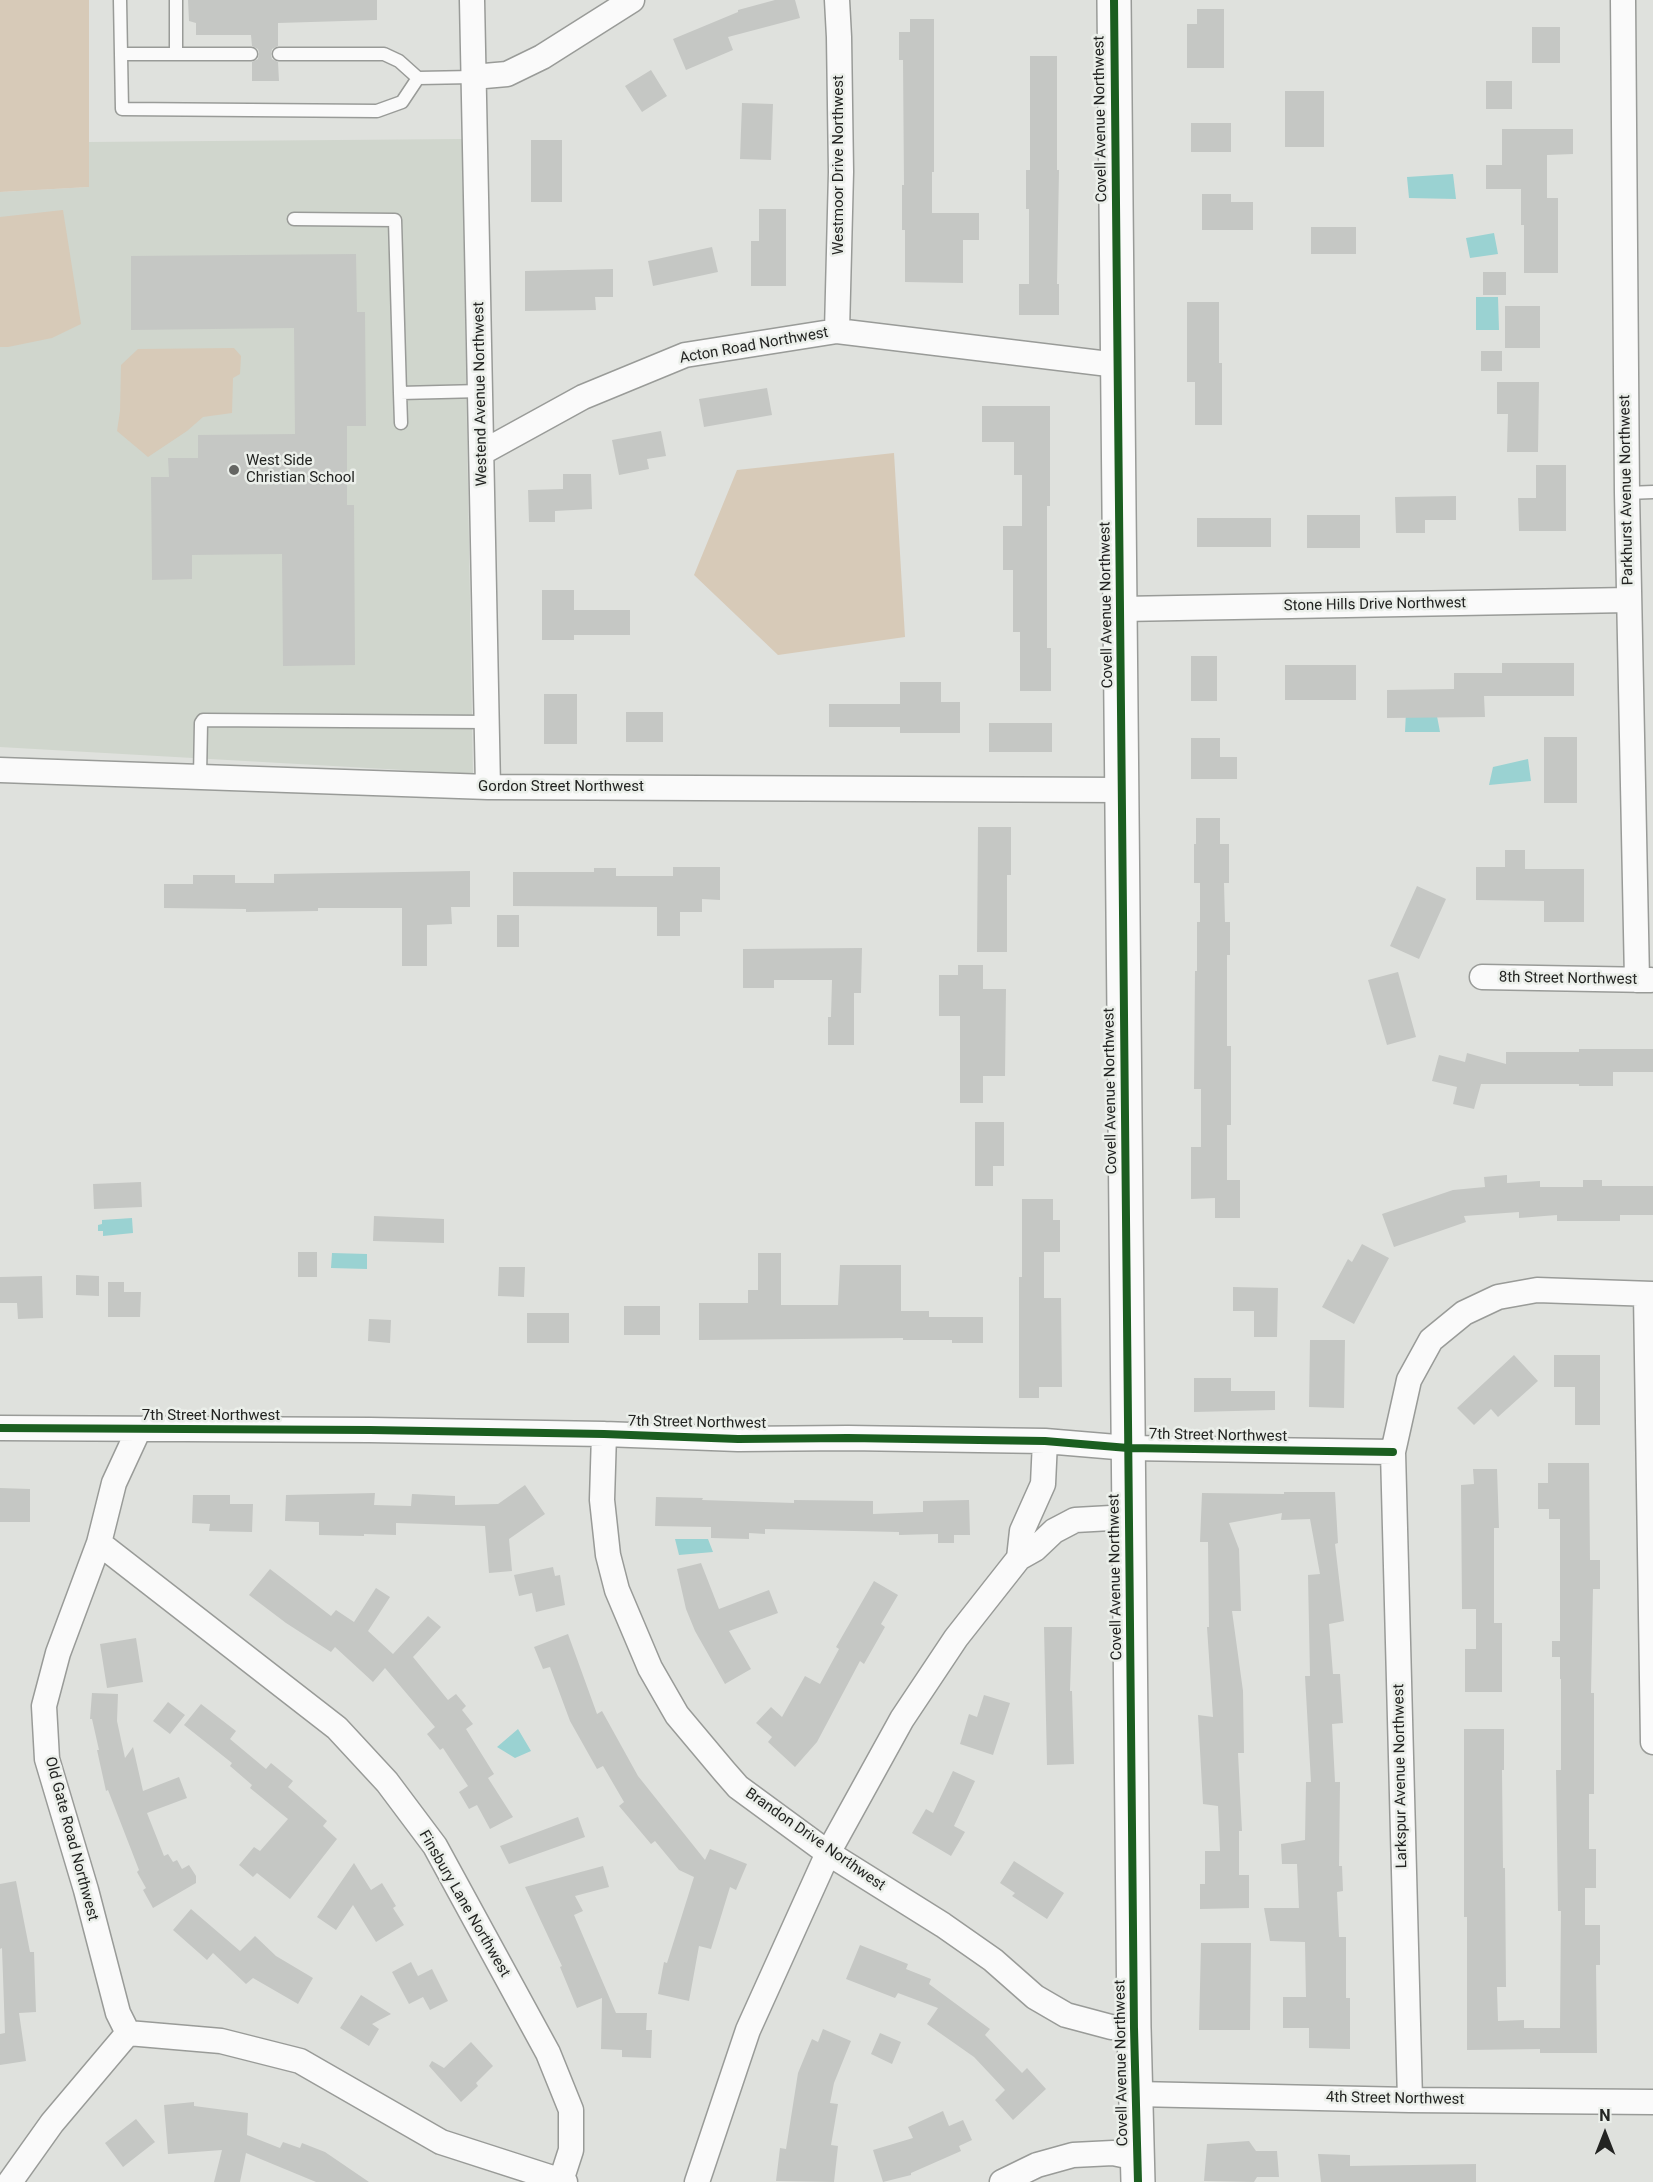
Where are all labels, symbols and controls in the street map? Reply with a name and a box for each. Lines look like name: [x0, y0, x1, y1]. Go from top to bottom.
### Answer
street label: Covell Avenue Northwest: [1091, 35, 1111, 203]
street label: Westmoor Drive Northwest: [830, 75, 848, 255]
street label: Westend Avenue Northwest: [470, 302, 492, 486]
street label: Acton Road Northwest: [678, 324, 830, 368]
street label: Parkhurst Avenue Northwest: [1616, 394, 1638, 586]
place label: West Side Christian School: [246, 452, 355, 487]
marker: West Side Christian School: [227, 463, 241, 477]
street label: Covell Avenue Northwest: [1097, 521, 1117, 689]
street label: Stone Hills Drive Northwest: [1284, 594, 1466, 616]
street label: Gordon Street Northwest: [478, 778, 644, 796]
street label: 8th Street Northwest: [1499, 969, 1637, 989]
street label: Covell Avenue Northwest: [1101, 1007, 1121, 1175]
street label: 7th Street Northwest: [142, 1407, 280, 1425]
street label: 7th Street Northwest: [628, 1413, 766, 1433]
street label: 7th Street Northwest: [1149, 1426, 1287, 1446]
street label: Covell Avenue Northwest: [1106, 1493, 1126, 1661]
street label: Larkspur Avenue Northwest: [1390, 1684, 1412, 1868]
street label: Old Gate Road Northwest: [40, 1755, 102, 1923]
street label: Brandon Drive Northwest: [742, 1785, 888, 1895]
street label: Finsbury Lane Northwest: [415, 1827, 513, 1981]
street label: Covell Avenue Northwest: [1112, 1979, 1132, 2147]
street label: 4th Street Northwest: [1326, 2089, 1464, 2109]
north arrow: [1575, 2104, 1635, 2164]
text: N: [1599, 2106, 1611, 2125]

